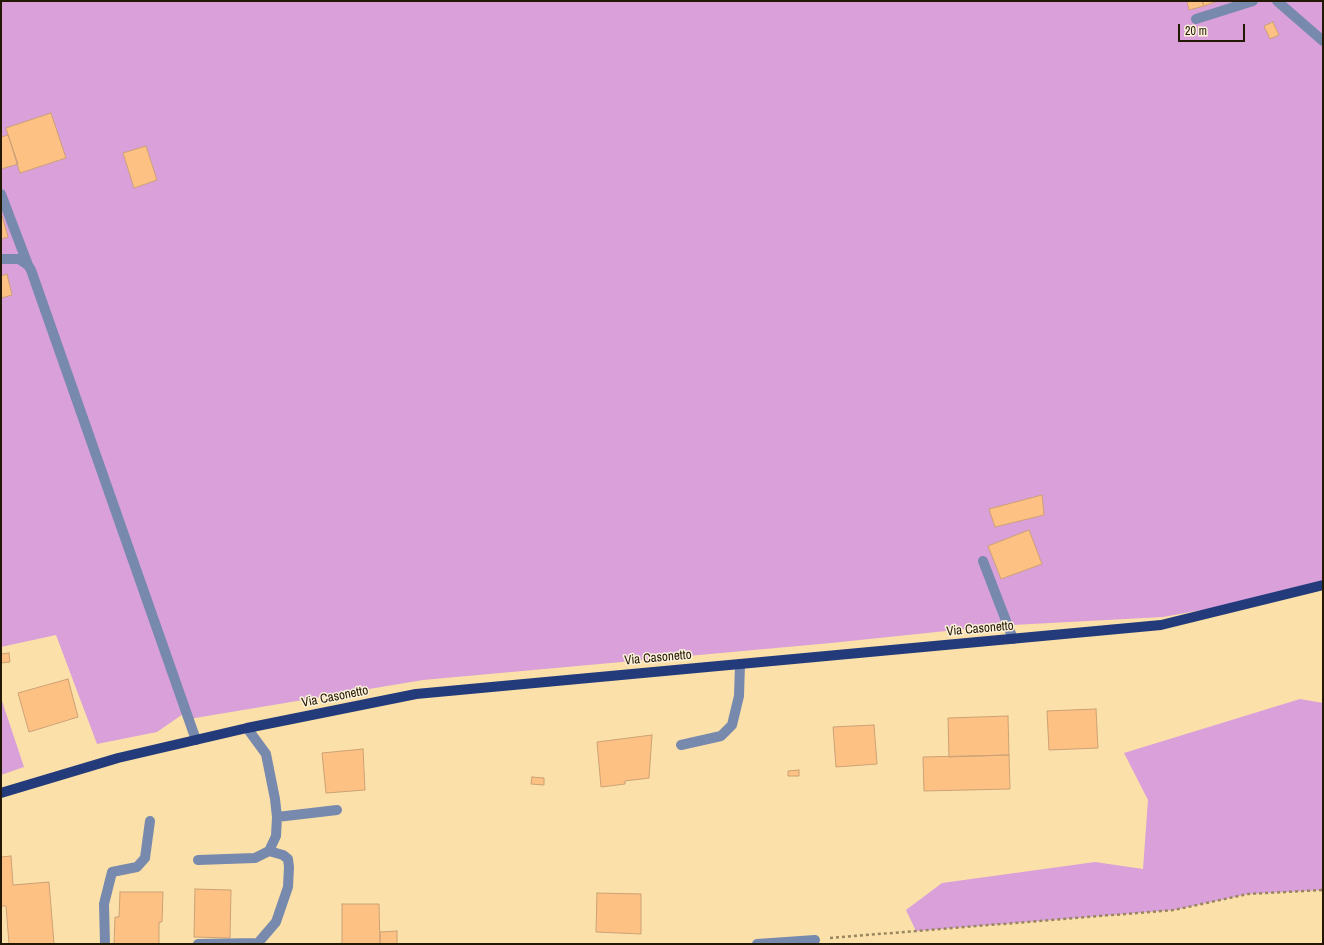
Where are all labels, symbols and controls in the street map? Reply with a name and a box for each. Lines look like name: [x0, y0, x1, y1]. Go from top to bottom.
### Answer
scale bar: [1180, 16, 1247, 42]
text: 20 m: [1185, 23, 1207, 39]
street label: Via Casonetto: [946, 618, 1014, 640]
street label: Via Casonetto: [624, 647, 692, 669]
street label: Via Casonetto: [300, 683, 370, 711]

